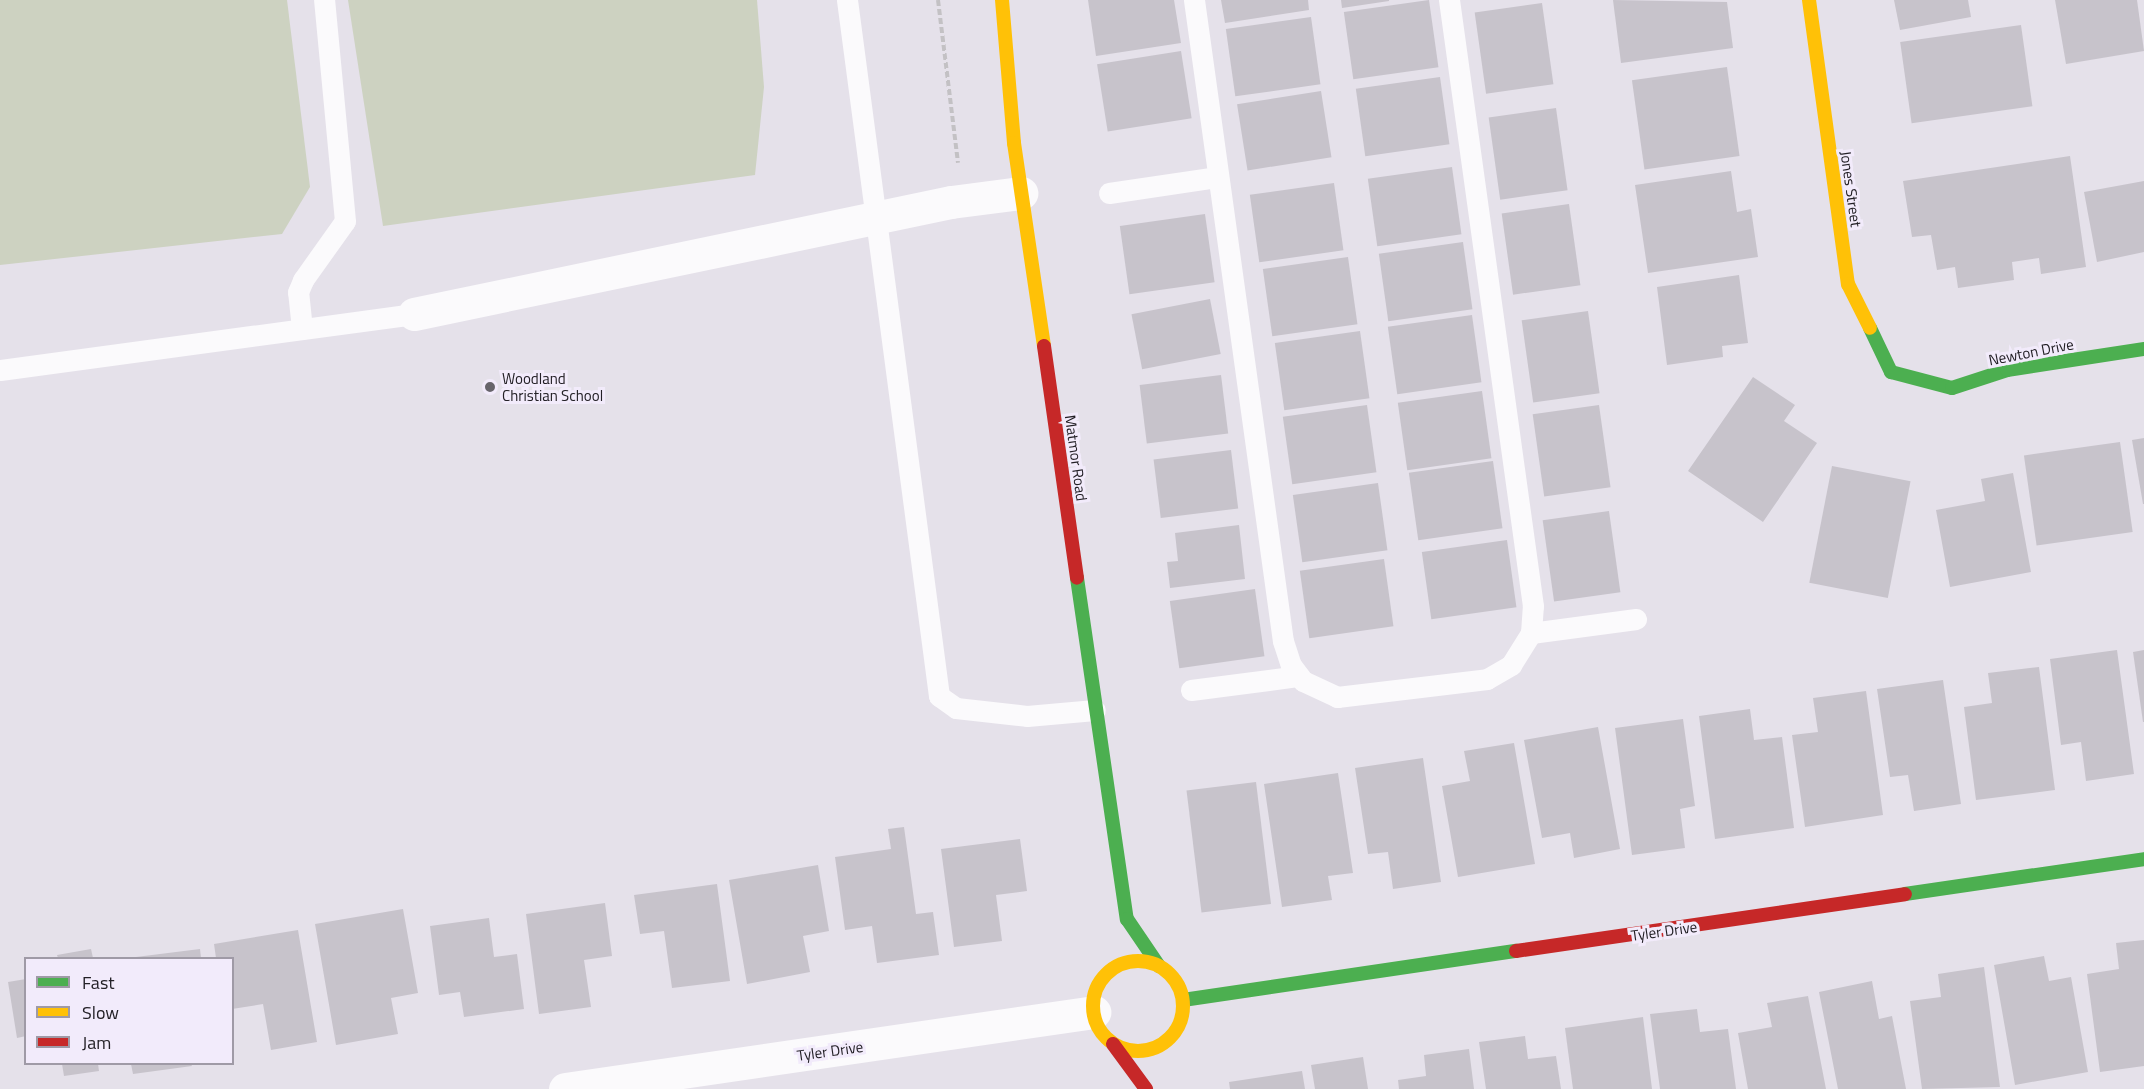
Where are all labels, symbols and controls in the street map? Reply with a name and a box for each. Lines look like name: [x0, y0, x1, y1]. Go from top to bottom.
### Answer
street label: Jones Street: [1837, 150, 1865, 228]
street label: Newton Drive: [1987, 335, 2075, 369]
place label: Woodland Christian School: [502, 369, 603, 404]
marker: Woodland Christian School: [483, 380, 497, 394]
street label: Matmor Road: [1061, 414, 1091, 502]
street label: Tyler Drive: [1630, 917, 1698, 945]
legend: [24, 957, 234, 1065]
text: Fast: [82, 969, 115, 996]
text: Slow: [82, 999, 119, 1026]
text: Jam: [82, 1029, 111, 1056]
street label: Tyler Drive: [796, 1037, 864, 1065]

